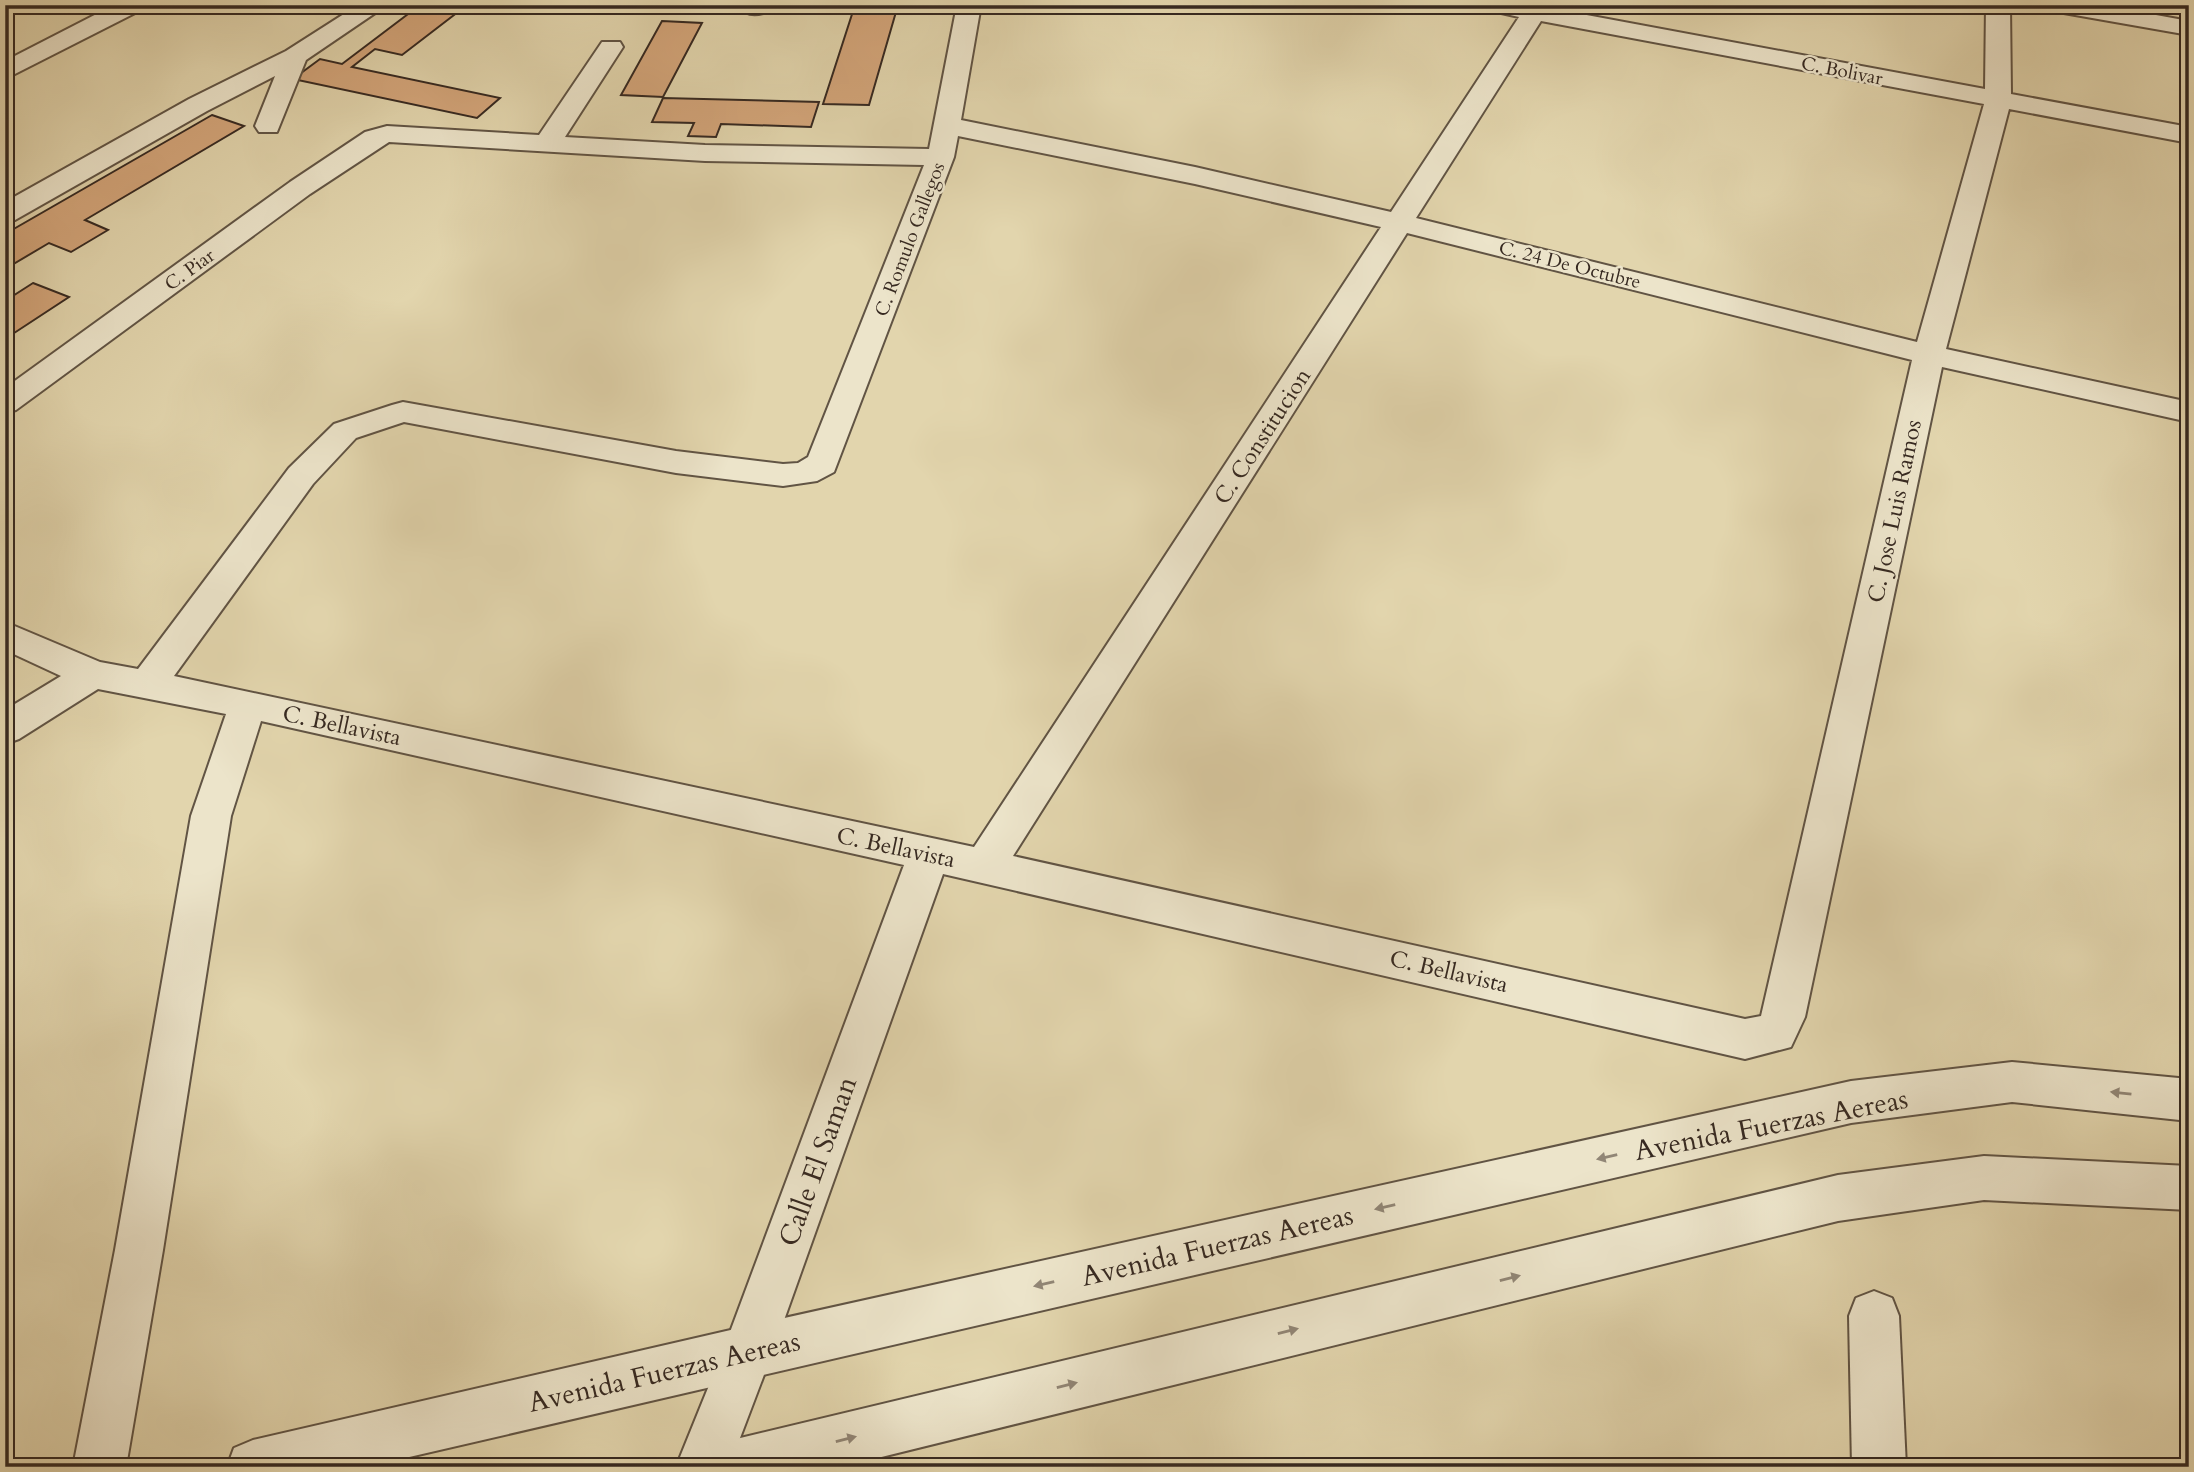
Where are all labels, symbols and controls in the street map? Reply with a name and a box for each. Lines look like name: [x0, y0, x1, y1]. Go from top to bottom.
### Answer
street label: C. Bolivar: [1799, 50, 1885, 92]
street label: C. Romulo Gallegos: [869, 158, 951, 320]
street label: C. 24 De Octubre: [1496, 235, 1643, 295]
street label: C. Piar: [159, 243, 220, 297]
street label: C. Constitucion: [1207, 362, 1318, 510]
street label: C. Jose Luis Ramos: [1860, 417, 1929, 606]
street label: C. Bellavista: [280, 698, 404, 753]
street label: C. Bellavista: [834, 820, 958, 875]
street label: C. Bellavista: [1387, 943, 1511, 1000]
street label: Calle El Saman: [770, 1071, 866, 1251]
street label: Avenida Fuerzas Aereas: [1631, 1080, 1911, 1170]
one-way arrow: [2110, 1087, 2132, 1098]
one-way arrow: [1596, 1151, 1618, 1162]
street label: Avenida Fuerzas Aereas: [1078, 1196, 1357, 1296]
one-way arrow: [1374, 1201, 1396, 1212]
one-way arrow: [1499, 1272, 1521, 1283]
one-way arrow: [1033, 1279, 1055, 1290]
street label: Avenida Fuerzas Aereas: [525, 1322, 804, 1422]
one-way arrow: [1278, 1326, 1300, 1337]
one-way arrow: [1057, 1379, 1079, 1390]
one-way arrow: [835, 1433, 857, 1444]

